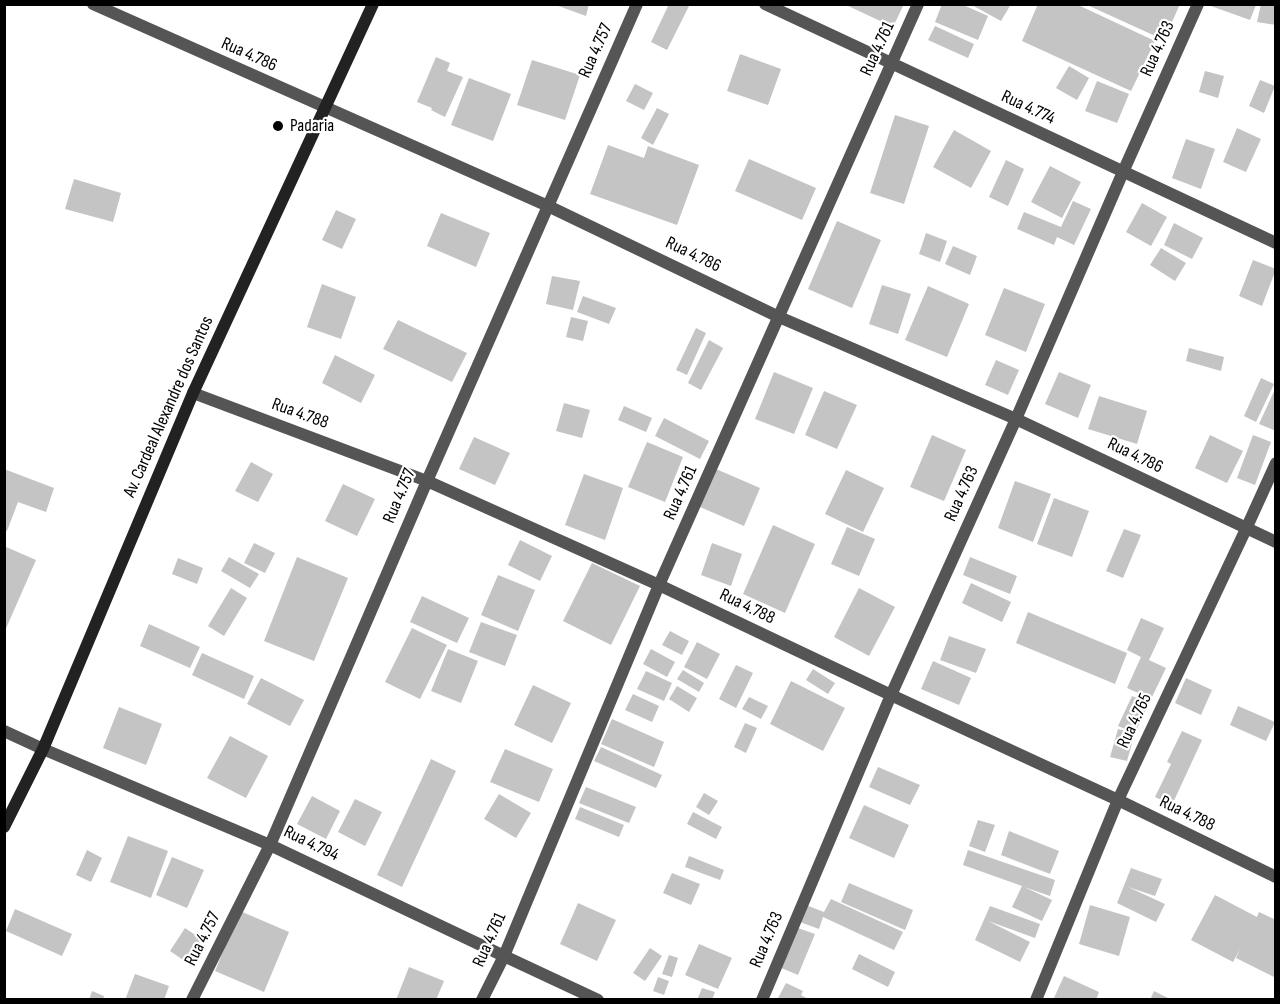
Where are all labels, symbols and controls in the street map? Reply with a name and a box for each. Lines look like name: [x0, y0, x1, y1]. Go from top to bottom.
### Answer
street label: Rua 4.761: [856, 18, 900, 80]
street label: Rua 4.763: [1136, 18, 1180, 80]
street label: Rua 4.757: [574, 20, 618, 82]
street label: Rua 4.786: [218, 33, 280, 77]
street label: Rua 4.774: [998, 86, 1058, 130]
place label: Padaria: [290, 115, 334, 137]
marker: Padaria: [271, 119, 285, 133]
street label: Rua 4.786: [662, 232, 724, 278]
street label: Av. Cardeal Alexandre dos Santos: [119, 313, 219, 501]
street label: Rua 4.788: [269, 394, 331, 434]
street label: Rua 4.786: [1104, 433, 1166, 479]
street label: Rua 4.761: [659, 462, 703, 524]
street label: Rua 4.763: [940, 463, 984, 525]
street label: Rua 4.757: [379, 465, 421, 527]
street label: Rua 4.788: [716, 584, 778, 630]
street label: Rua 4.765: [1113, 690, 1157, 752]
street label: Rua 4.788: [1156, 791, 1218, 837]
street label: Rua 4.794: [280, 821, 342, 867]
street label: Rua 4.757: [180, 908, 226, 970]
street label: Rua 4.761: [468, 909, 512, 971]
street label: Rua 4.763: [746, 909, 788, 971]

